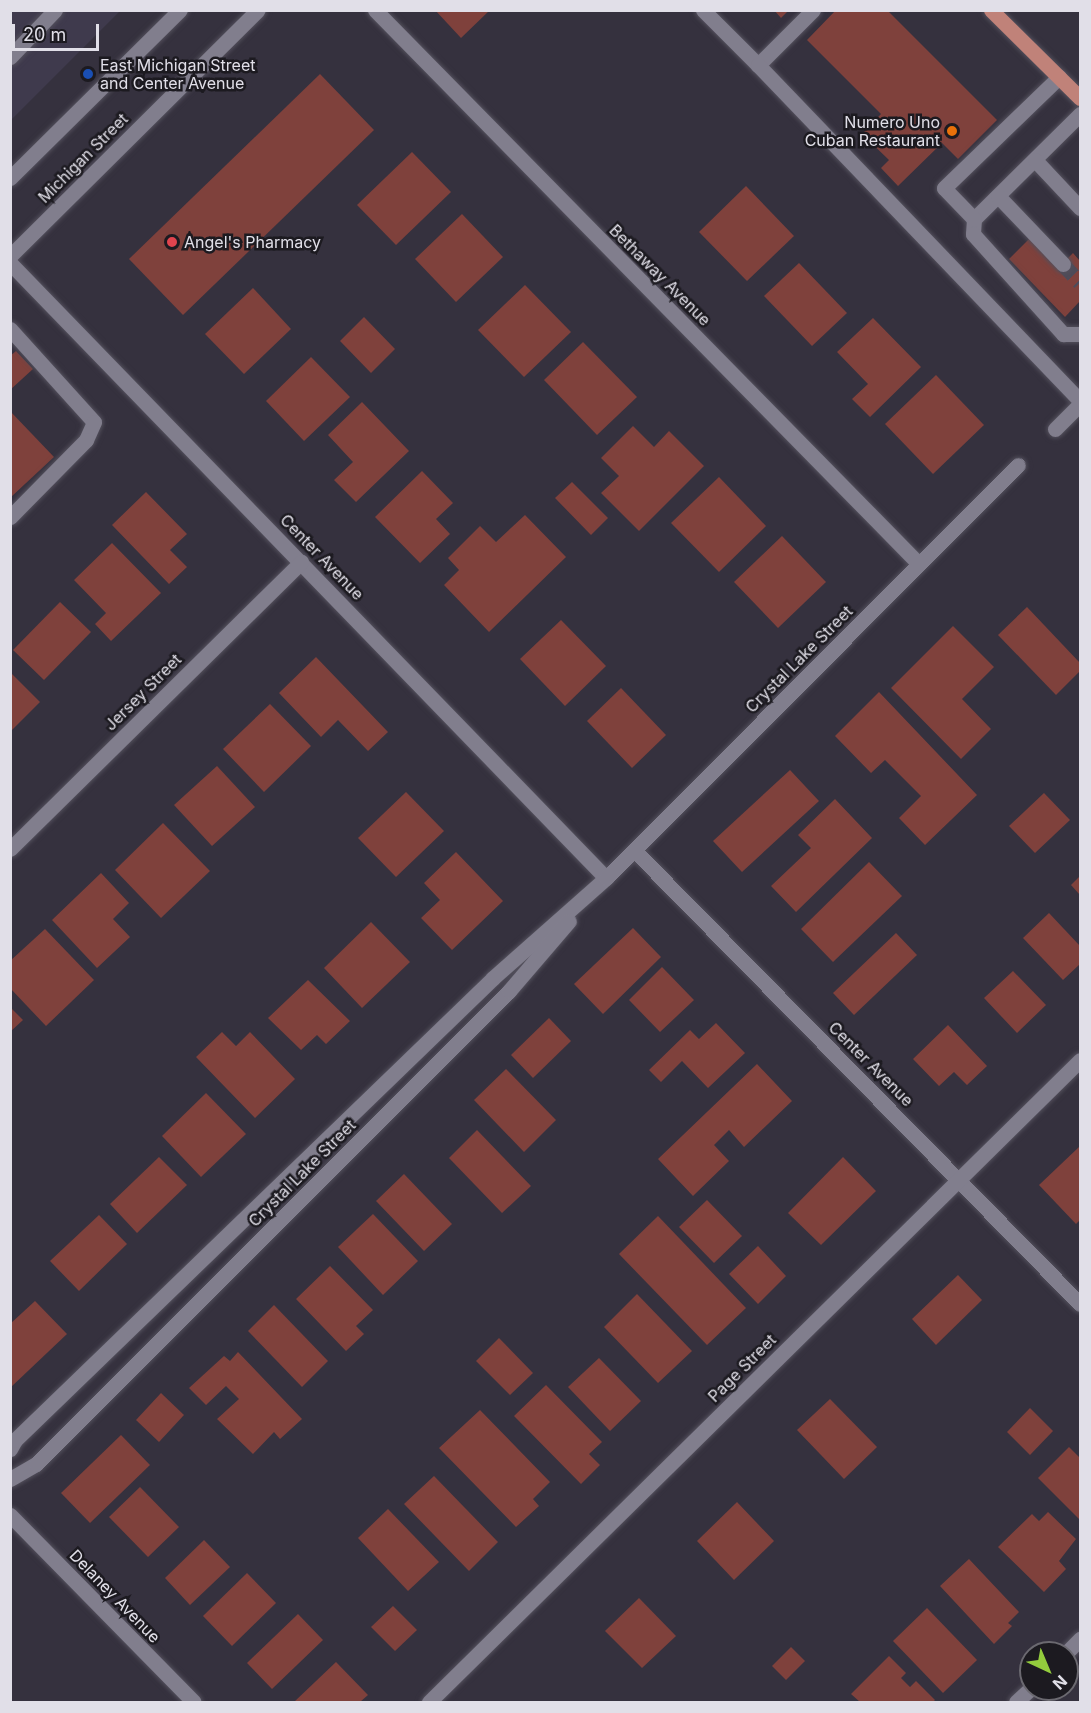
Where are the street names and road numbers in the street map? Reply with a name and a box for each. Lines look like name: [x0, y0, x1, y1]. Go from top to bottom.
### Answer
street label: Michigan Street: [34, 109, 132, 207]
street label: Bethaway Avenue: [605, 220, 715, 330]
street label: Center Avenue: [276, 510, 368, 604]
street label: Crystal Lake Street: [741, 601, 857, 717]
street label: Jersey Street: [101, 650, 185, 734]
street label: Center Avenue: [825, 1018, 917, 1110]
street label: Crystal Lake Street: [244, 1115, 360, 1231]
street label: Page Street: [704, 1330, 780, 1406]
street label: Delaney Avenue: [66, 1545, 164, 1647]

